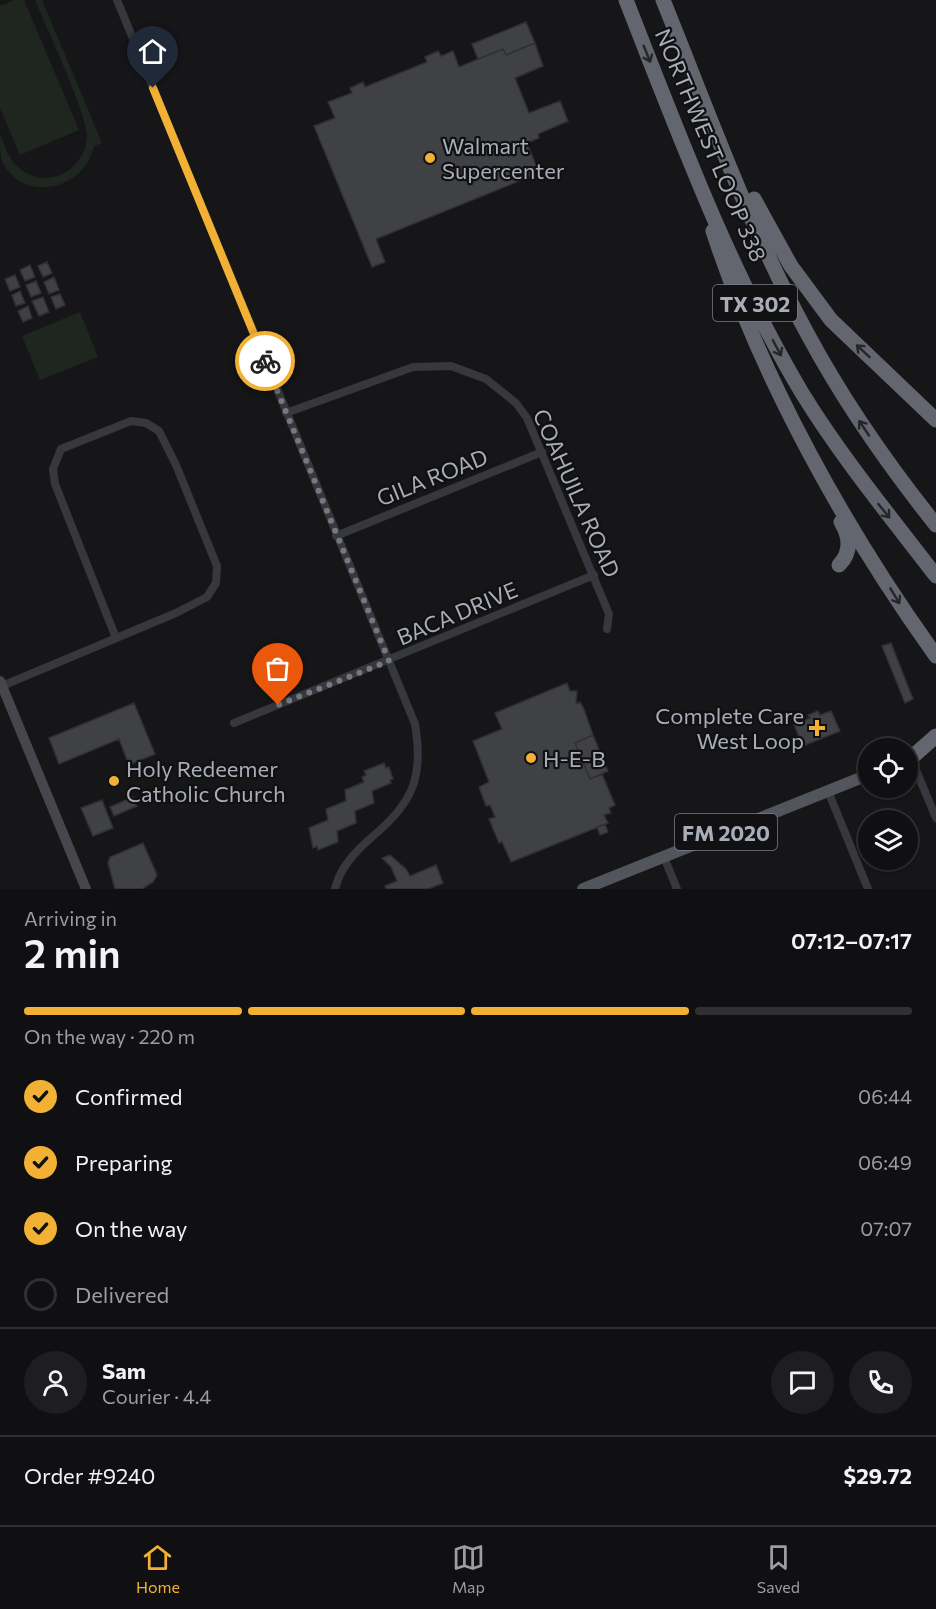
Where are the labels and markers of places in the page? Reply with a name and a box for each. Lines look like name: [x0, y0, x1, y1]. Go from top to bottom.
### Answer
pin: [127, 26, 178, 88]
place label: Walmart Supercenter: [442, 132, 565, 184]
marker: Walmart Supercenter: [423, 151, 437, 165]
pin: [252, 643, 303, 705]
place label: Complete Care West Loop: [655, 702, 804, 754]
marker: Complete Care West Loop: [808, 719, 826, 737]
place label: H-E-B: [543, 745, 605, 772]
marker: H-E-B: [524, 751, 538, 765]
place label: Holy Redeemer Catholic Church: [126, 755, 286, 807]
marker: Holy Redeemer Catholic Church: [107, 774, 121, 788]

